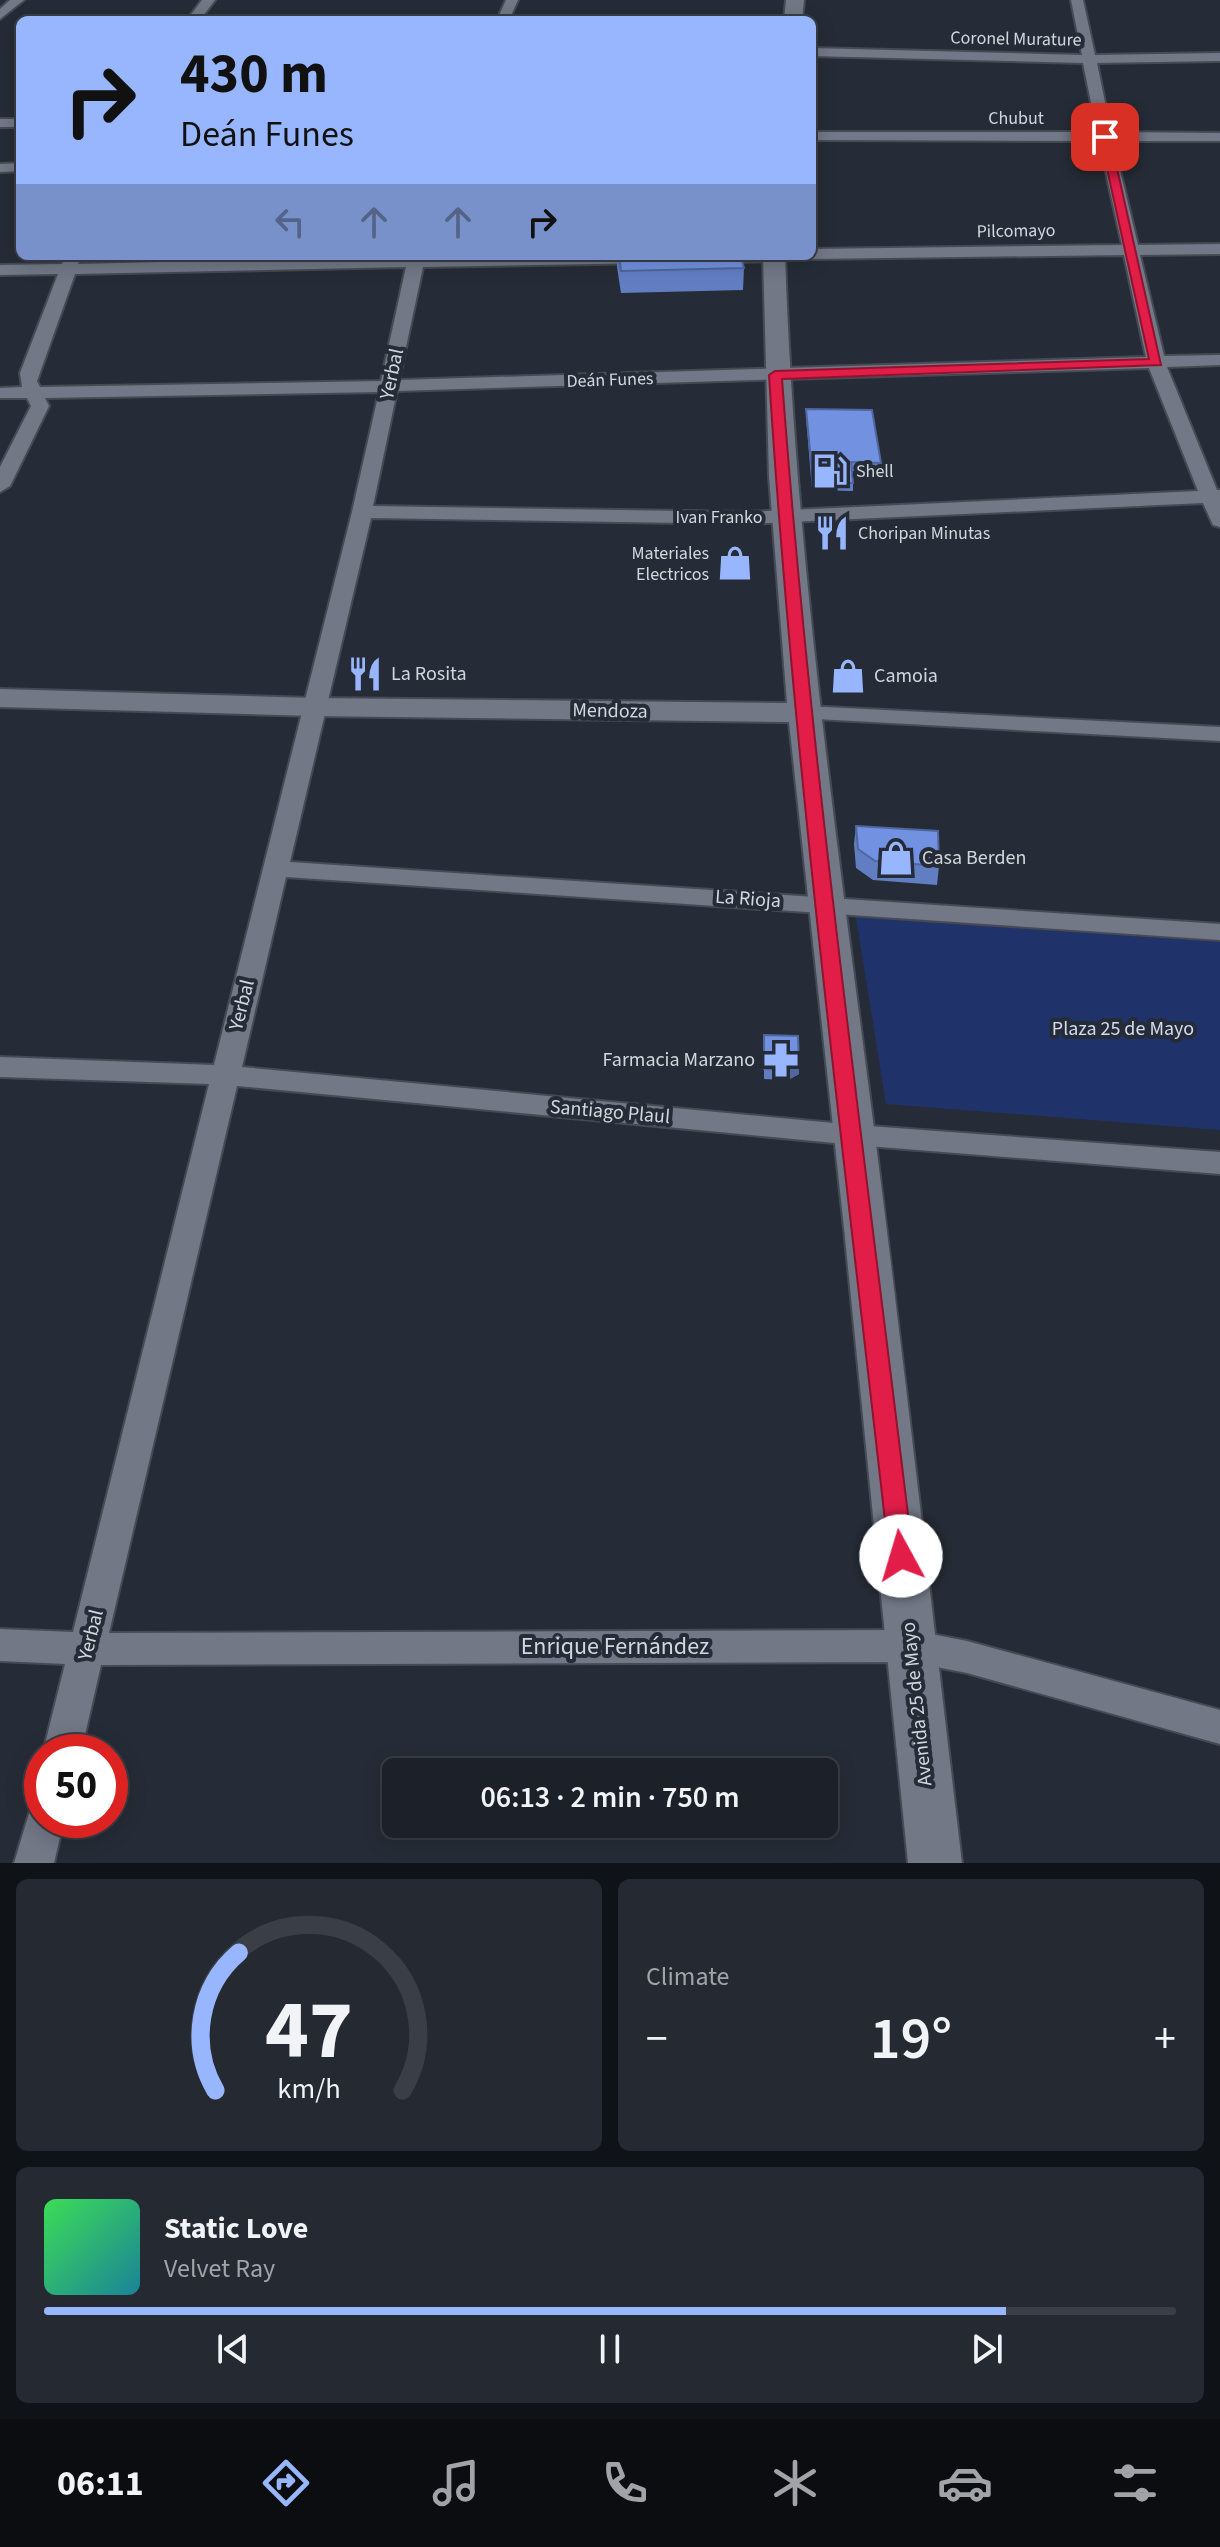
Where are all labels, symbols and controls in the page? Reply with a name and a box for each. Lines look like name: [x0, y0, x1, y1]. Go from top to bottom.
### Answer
street label: Coronel Murature: [950, 25, 1082, 53]
text: 430 m: [180, 35, 328, 114]
icon: right: [48, 48, 152, 152]
pin: [1071, 103, 1139, 171]
street label: Chubut: [988, 106, 1044, 131]
text: Deán Funes: [180, 109, 354, 160]
icon: arrive: [1083, 115, 1127, 159]
icon: left: [268, 200, 312, 244]
icon: ahead: [352, 200, 396, 244]
icon: ahead: [436, 200, 480, 244]
icon: right: [520, 200, 564, 244]
street label: Pilcomayo: [976, 218, 1056, 244]
street label: Yerbal: [373, 346, 411, 403]
street label: Deán Funes: [566, 366, 654, 394]
fuel station icon: Shell: [811, 452, 849, 490]
place label: Shell: [856, 459, 894, 484]
street label: Ivan Franko: [676, 505, 762, 530]
restaurant icon: Choripan Minutas: [813, 514, 851, 552]
place label: Choripan Minutas: [858, 521, 990, 546]
place label: Materiales Electricos: [632, 541, 709, 587]
shop icon: Materiales Electricos: [716, 544, 754, 582]
restaurant icon: La Rosita: [346, 655, 384, 693]
shop icon: Camoia: [829, 657, 867, 695]
place label: La Rosita: [391, 660, 467, 688]
place label: Camoia: [874, 662, 938, 690]
street label: Mendoza: [572, 696, 648, 726]
shop icon: Casa Berden: [877, 839, 915, 877]
place label: Casa Berden: [922, 844, 1026, 872]
street label: La Rioja: [714, 883, 782, 915]
street label: Yerbal: [222, 977, 262, 1034]
park label: Plaza 25 de Mayo: [1052, 1015, 1194, 1043]
pharmacy icon: Farmacia Marzano: [762, 1041, 800, 1079]
place label: Farmacia Marzano: [603, 1046, 755, 1074]
street label: Santiago Plaul: [549, 1093, 671, 1131]
position arrow: [859, 1514, 943, 1598]
street label: Yerbal: [71, 1607, 111, 1664]
street label: Avenida 25 de Mayo: [894, 1621, 940, 1787]
street label: Enrique Fernández: [521, 1629, 709, 1664]
speed limit sign: 50: [24, 1734, 128, 1838]
text: 06:13 · 2 min · 750 m: [480, 1776, 740, 1819]
text: Climate: [646, 1958, 730, 1995]
text: 47: [265, 1972, 353, 2090]
text: 19°: [870, 1997, 952, 2082]
text: −: [646, 2008, 668, 2071]
text: +: [1154, 2008, 1176, 2071]
text: km/h: [277, 2069, 341, 2109]
text: Static Love: [164, 2207, 308, 2250]
text: Velvet Ray: [164, 2250, 275, 2287]
icon: previous: [211, 2327, 255, 2371]
icon: pause: [588, 2327, 632, 2371]
icon: next: [965, 2327, 1009, 2371]
icon: directions: [258, 2455, 314, 2511]
icon: music: [428, 2455, 484, 2511]
icon: phone: [597, 2455, 653, 2511]
icon: climate: [767, 2455, 823, 2511]
icon: car: [937, 2455, 993, 2511]
icon: filters: [1107, 2455, 1163, 2511]
text: 06:11: [57, 2458, 144, 2509]

